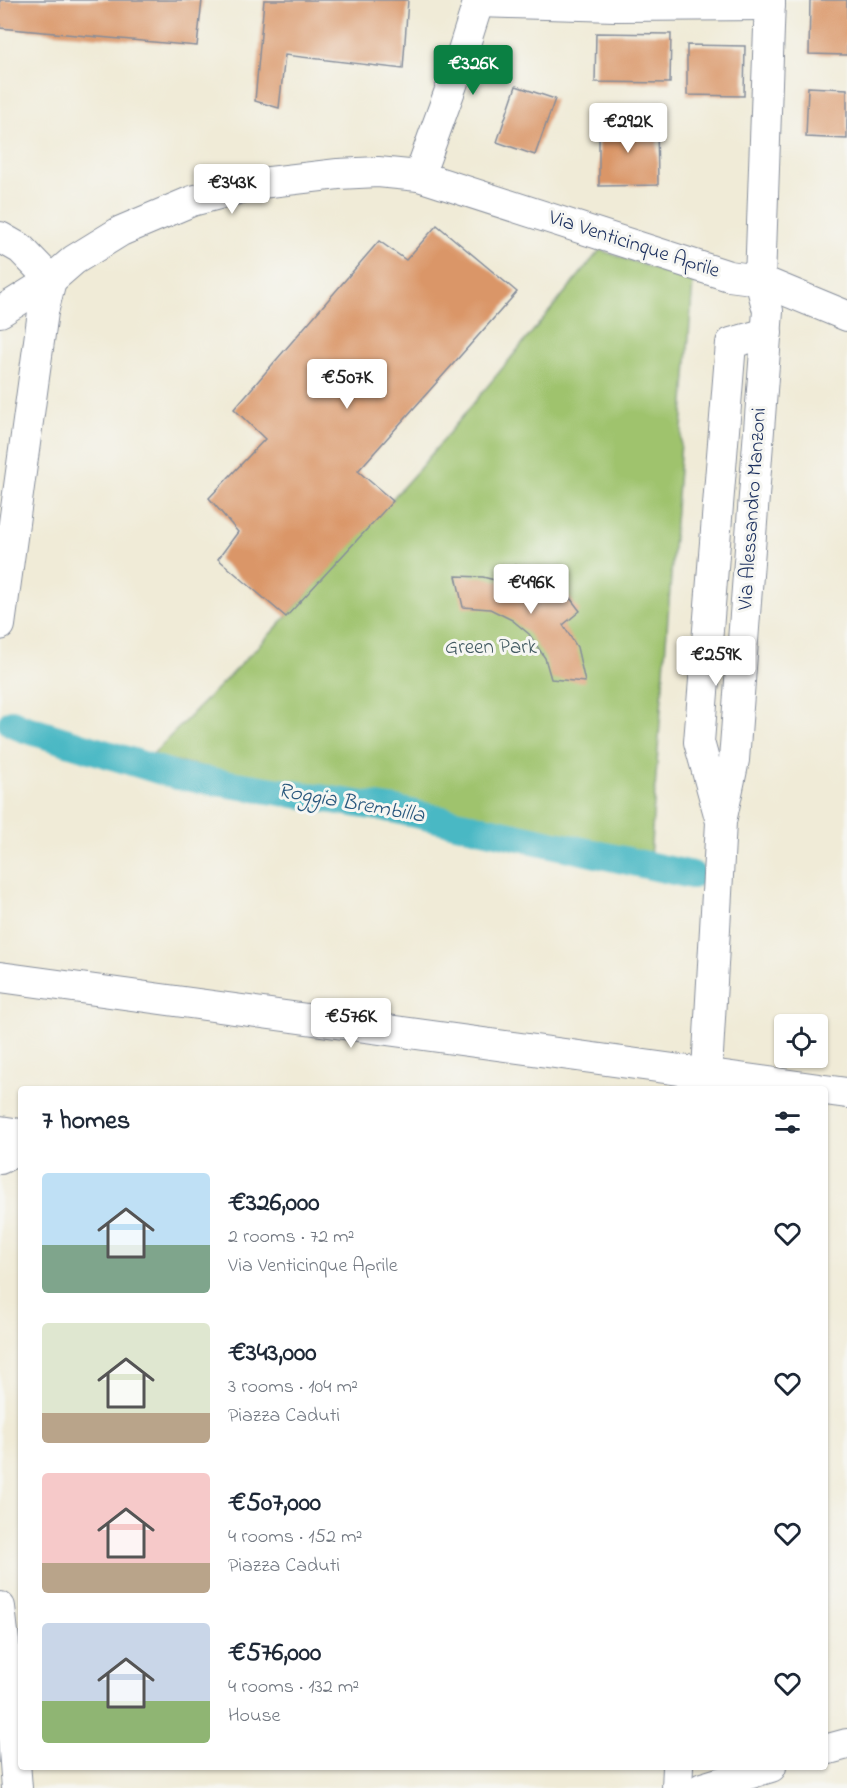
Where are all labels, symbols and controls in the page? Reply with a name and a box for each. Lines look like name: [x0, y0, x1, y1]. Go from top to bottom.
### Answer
pin: €326K: [431, 45, 515, 96]
text: €326K: [448, 50, 498, 79]
pin: €292K: [586, 103, 670, 154]
text: €292K: [603, 108, 653, 137]
pin: €343K: [190, 164, 274, 215]
text: €343K: [208, 169, 256, 198]
street label: Via Venticinque Aprile: [544, 203, 724, 287]
pin: €507K: [305, 359, 389, 410]
text: €507K: [321, 364, 373, 393]
street label: Via Alessandro Manzoni: [731, 407, 775, 612]
pin: €496K: [489, 564, 573, 615]
text: €496K: [508, 569, 554, 598]
park label: Green Park: [445, 633, 538, 663]
pin: €259K: [674, 636, 758, 687]
text: €259K: [690, 641, 742, 670]
water label: Roggia Brembilla: [275, 775, 428, 833]
pin: €576K: [309, 998, 393, 1049]
text: €576K: [325, 1003, 377, 1032]
map controls: [774, 1014, 828, 1068]
button: locate: [774, 1014, 828, 1068]
text: 7 homes: [42, 1103, 130, 1141]
icon: filters: [771, 1106, 804, 1139]
text: €326,000: [228, 1185, 319, 1223]
icon: home: [90, 1197, 162, 1269]
icon: heart: [771, 1217, 804, 1250]
text: 2 rooms · 72 m²: [228, 1223, 355, 1252]
text: Via Venticinque Aprile: [228, 1252, 398, 1281]
text: €343,000: [228, 1335, 316, 1373]
icon: home: [90, 1347, 162, 1419]
icon: heart: [771, 1367, 804, 1400]
text: 3 rooms · 104 m²: [228, 1373, 358, 1402]
text: Piazza Caduti: [228, 1402, 340, 1431]
text: €507,000: [228, 1485, 321, 1523]
icon: home: [90, 1497, 162, 1569]
icon: heart: [771, 1517, 804, 1550]
text: 4 rooms · 152 m²: [228, 1523, 362, 1552]
text: Piazza Caduti: [228, 1552, 340, 1581]
text: €576,000: [228, 1635, 321, 1673]
icon: home: [90, 1647, 162, 1719]
icon: heart: [771, 1667, 804, 1700]
text: 4 rooms · 132 m²: [228, 1673, 359, 1702]
text: House: [228, 1702, 281, 1731]

